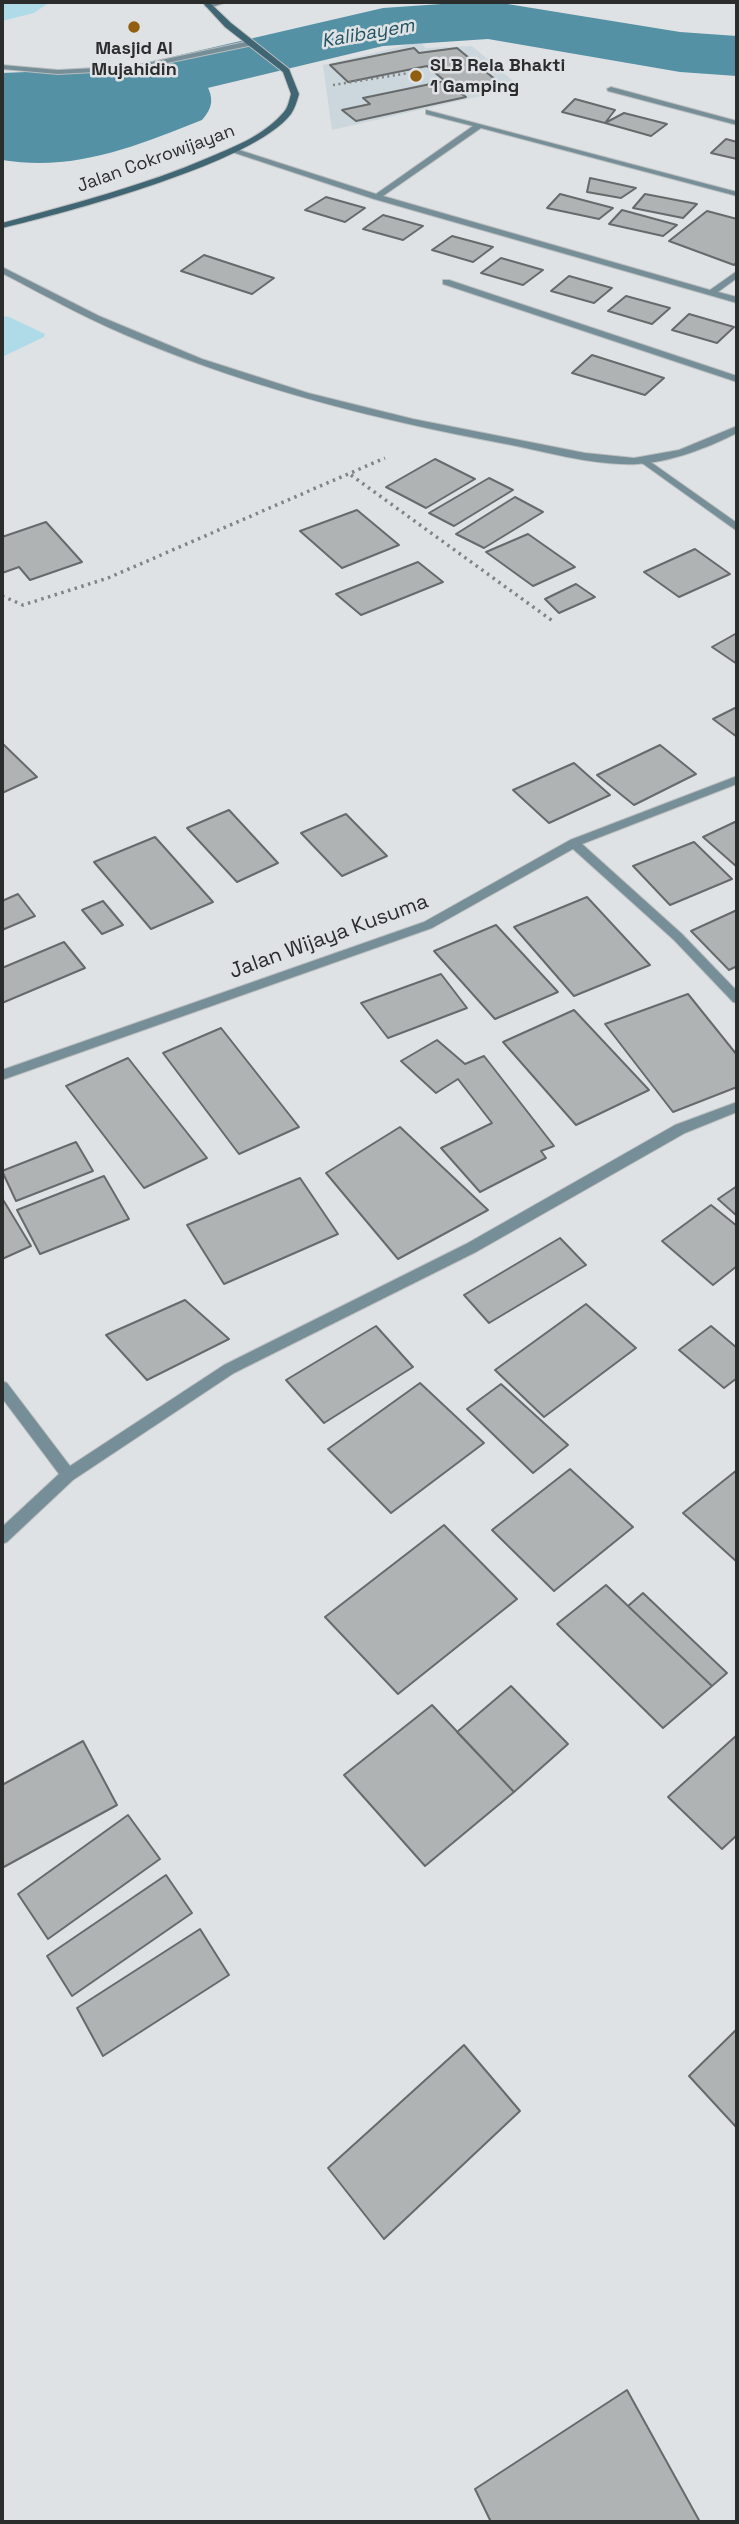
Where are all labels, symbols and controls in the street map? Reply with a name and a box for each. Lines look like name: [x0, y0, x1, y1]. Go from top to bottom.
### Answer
water label: Kalibayem: [320, 15, 416, 53]
marker: Masjid Al Mujahidin: [126, 19, 142, 35]
place label: Masjid Al Mujahidin: [91, 38, 177, 80]
place label: SLB Rela Bhakti 1 Gamping: [430, 55, 565, 98]
marker: SLB Rela Bhakti 1 Gamping: [408, 68, 424, 84]
street label: Jalan Cokrowijayan: [74, 120, 238, 198]
street label: Jalan Wijaya Kusuma: [226, 889, 432, 985]

